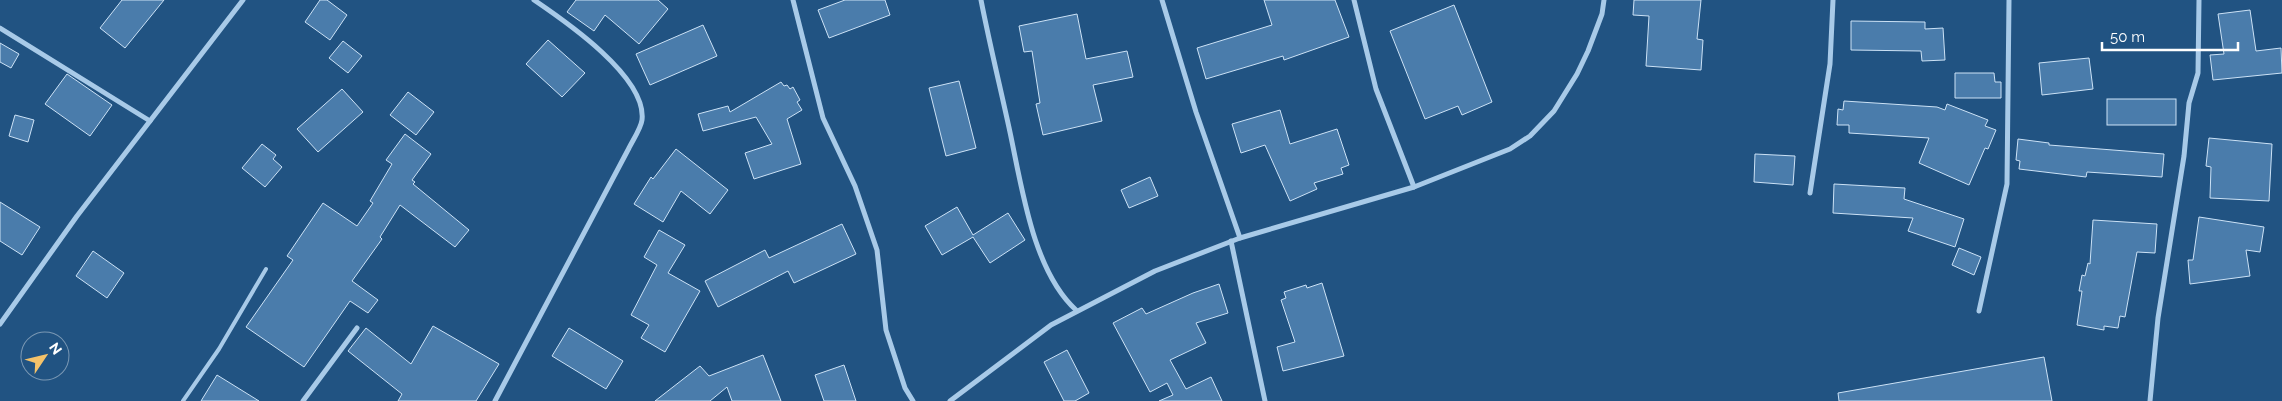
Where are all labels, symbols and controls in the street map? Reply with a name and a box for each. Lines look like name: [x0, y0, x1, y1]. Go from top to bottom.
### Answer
scale bar: [2102, 20, 2238, 52]
text: 50 m: [2110, 28, 2145, 46]
north arrow: [20, 331, 70, 381]
text: N: [46, 340, 65, 358]

